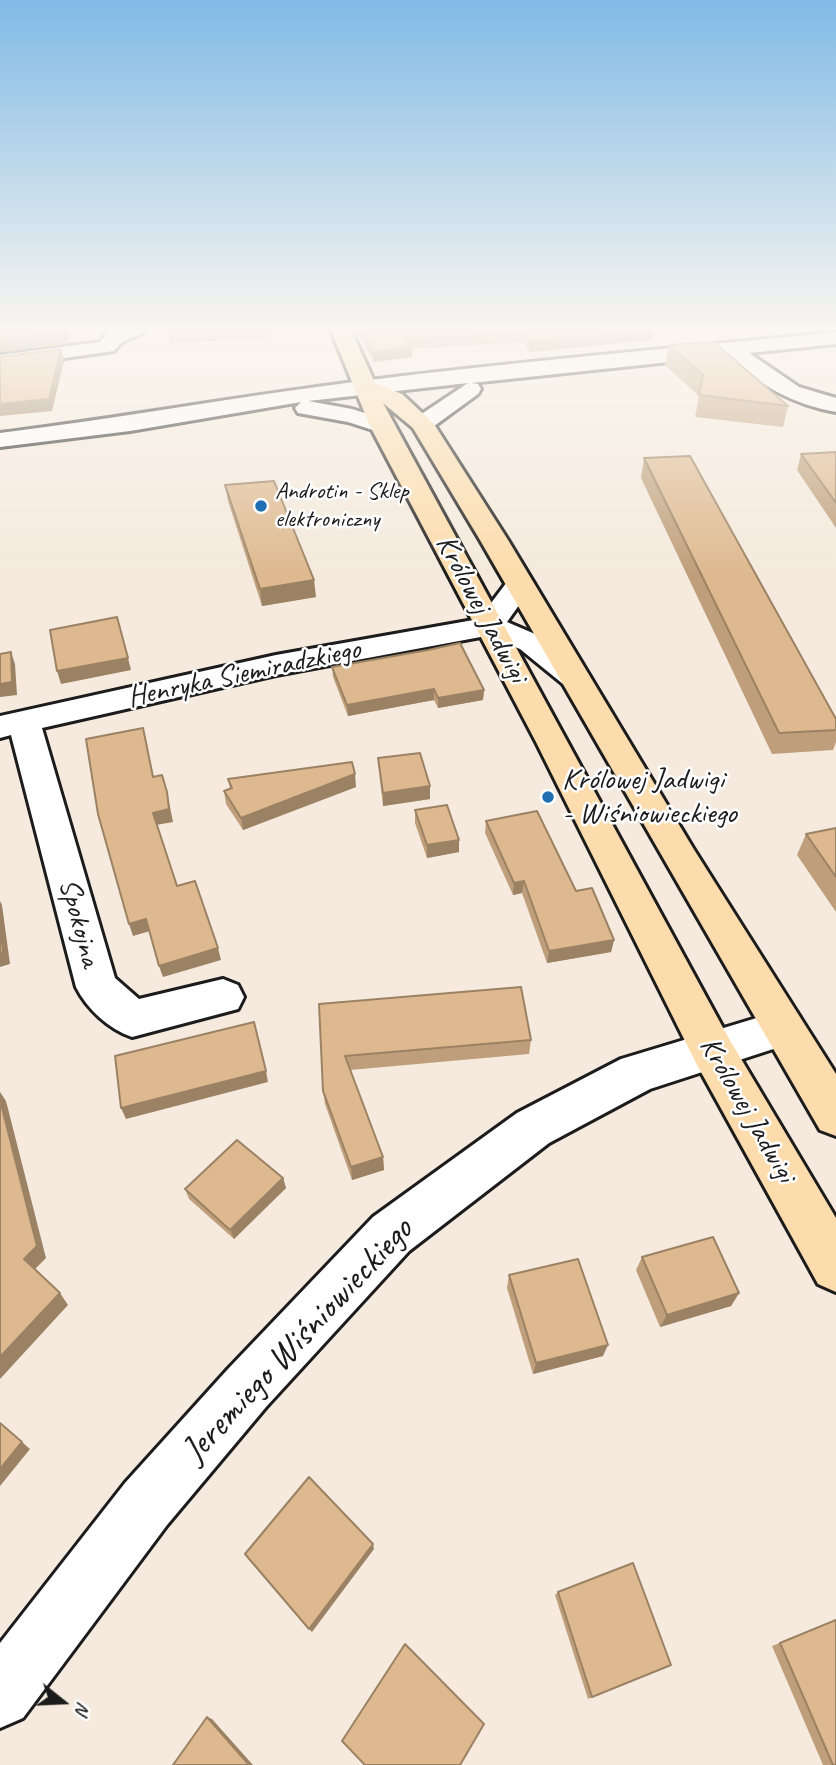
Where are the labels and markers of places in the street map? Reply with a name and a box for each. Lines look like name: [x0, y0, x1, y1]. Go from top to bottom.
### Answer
place label: Androtin - Sklep elektroniczny: [275, 478, 408, 534]
marker: Androtin - Sklep elektroniczny: [253, 498, 269, 514]
place label: Królowej Jadwigi - Wiśniowieckiego: [562, 762, 737, 832]
marker: Królowej Jadwigi - Wiśniowieckiego: [540, 789, 556, 805]

